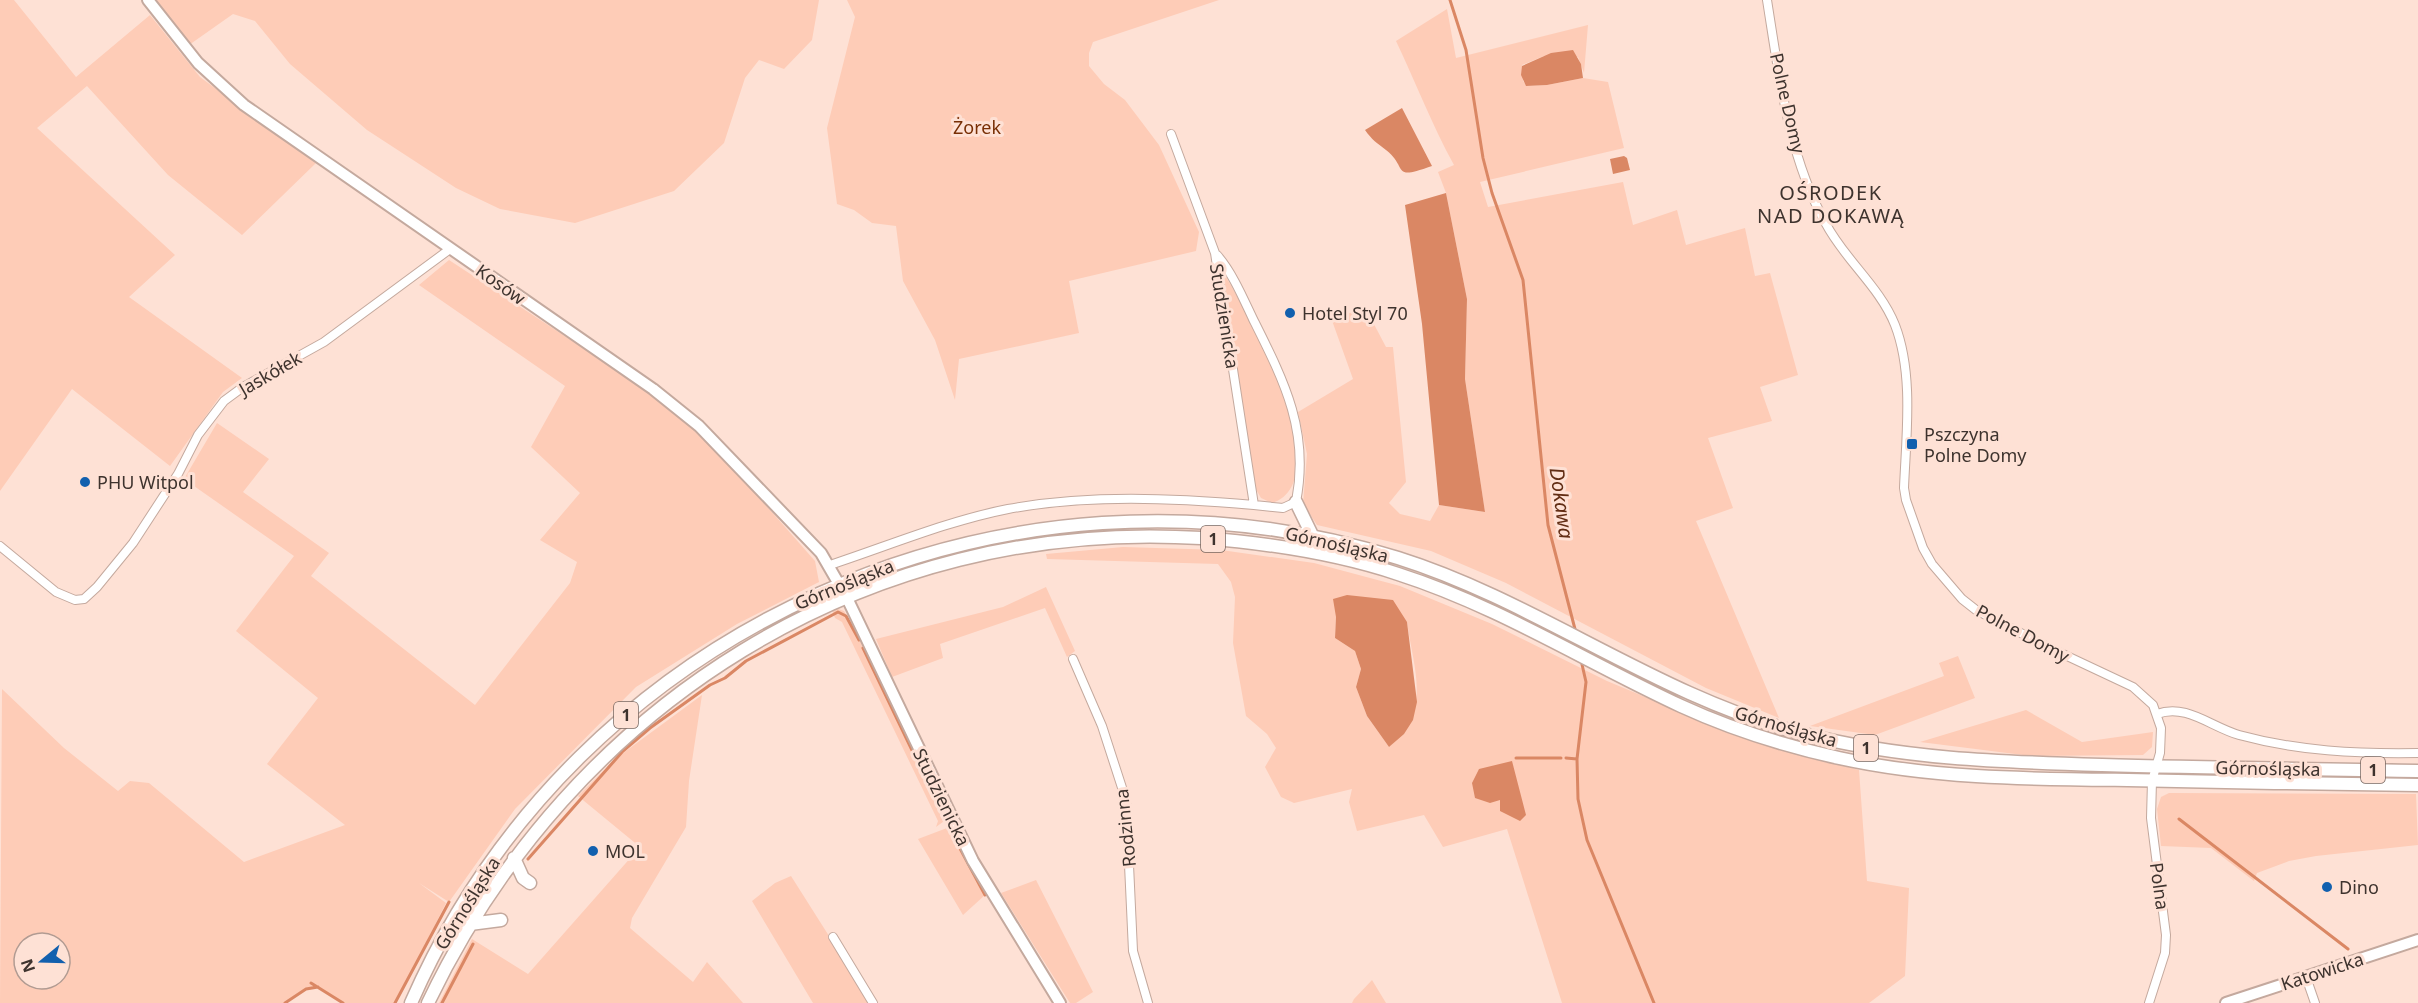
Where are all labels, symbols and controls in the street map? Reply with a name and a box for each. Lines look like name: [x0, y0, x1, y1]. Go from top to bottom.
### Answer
street label: Polne Domy: [1765, 50, 1811, 156]
park label: Żorek: [953, 115, 1001, 139]
district label: OŚRODEK NAD DOKAWĄ: [1757, 179, 1905, 229]
street label: Kosów: [471, 258, 531, 310]
street label: Studzienicka: [1205, 262, 1245, 370]
place label: Hotel Styl 70: [1302, 301, 1408, 325]
marker: Hotel Styl 70: [1283, 306, 1297, 320]
street label: Jaskółek: [233, 345, 306, 402]
place label: Pszczyna Polne Domy: [1924, 422, 2027, 467]
marker: Pszczyna Polne Domy: [1905, 437, 1919, 451]
water label: Dokawa: [1544, 466, 1580, 540]
place label: PHU Witpol: [97, 470, 194, 494]
marker: PHU Witpol: [78, 475, 92, 489]
street label: Górnośląska: [1283, 520, 1391, 568]
road number: 1: [1201, 526, 1225, 552]
street label: Górnośląska: [791, 553, 897, 615]
street label: Polne Domy: [1972, 598, 2075, 668]
street label: Górnośląska: [1732, 700, 1840, 752]
road number: 1: [614, 702, 638, 728]
road number: 1: [1854, 735, 1878, 761]
street label: Studzienicka: [908, 744, 976, 850]
street label: Górnośląska: [2215, 755, 2321, 781]
road number: 1: [2361, 757, 2385, 783]
street label: Rodzinna: [1109, 788, 1141, 868]
place label: MOL: [605, 839, 645, 863]
marker: MOL: [586, 844, 600, 858]
street label: Górnośląska: [429, 852, 505, 954]
street label: Polna: [2145, 861, 2175, 911]
place label: Dino: [2339, 875, 2379, 899]
marker: Dino: [2320, 880, 2334, 894]
north arrow: [12, 931, 72, 991]
street label: Katowicka: [2278, 946, 2366, 996]
text: N: [15, 956, 40, 976]

